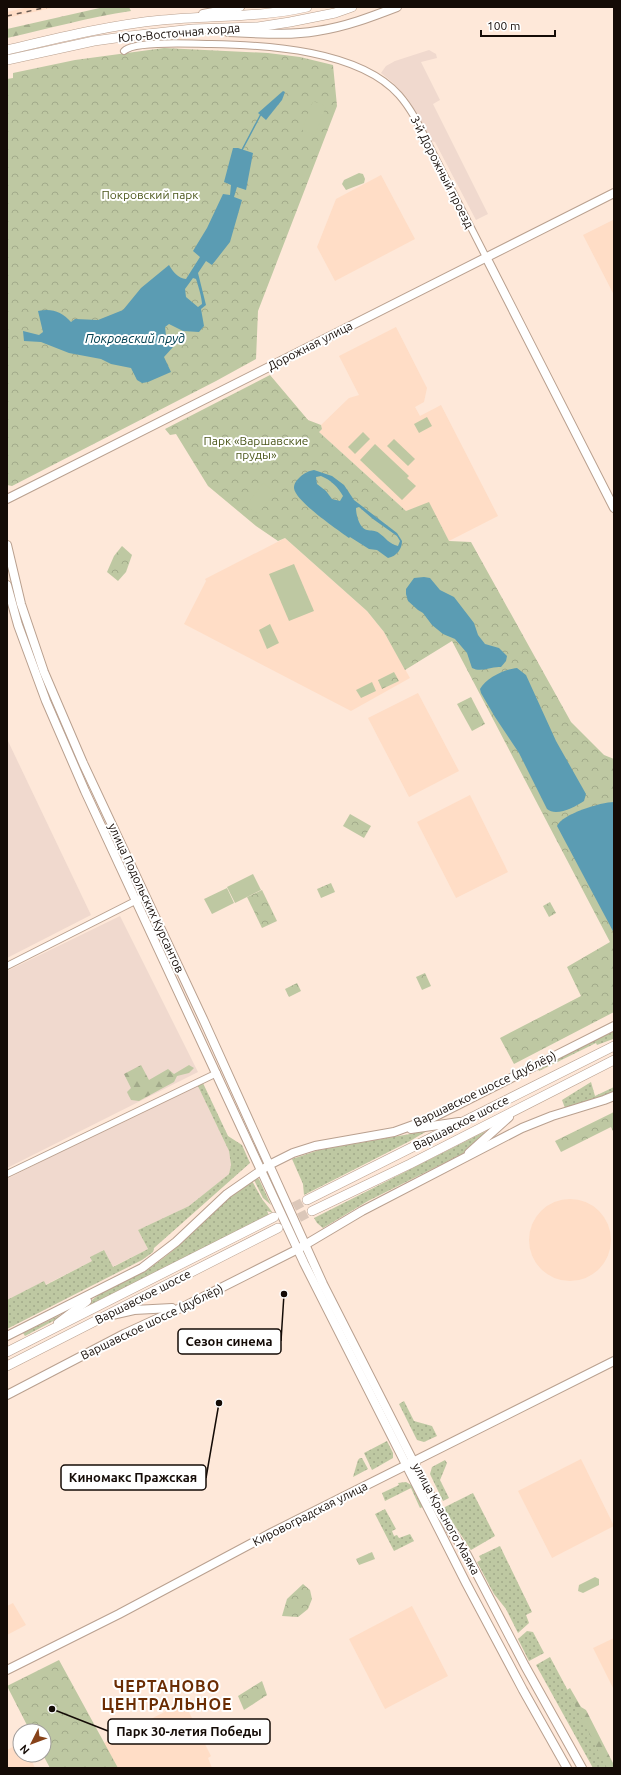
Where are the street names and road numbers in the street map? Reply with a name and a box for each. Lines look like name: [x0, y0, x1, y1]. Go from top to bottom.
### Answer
street label: Юго-Восточная хорда: [117, 21, 240, 44]
street label: 3-й Дорожный проезд: [408, 113, 476, 230]
street label: Дорожная улица: [265, 319, 354, 373]
street label: улица Подольских Курсантов: [106, 821, 187, 975]
street label: Варшавское шоссе (дублёр): [411, 1048, 559, 1130]
street label: Варшавское шоссе: [411, 1093, 511, 1153]
street label: Варшавское шоссе: [93, 1267, 193, 1326]
street label: Варшавское шоссе (дублёр): [79, 1281, 225, 1363]
street label: улица Красного Маяка: [410, 1461, 483, 1577]
street label: Кировоградская улица: [250, 1479, 369, 1548]

